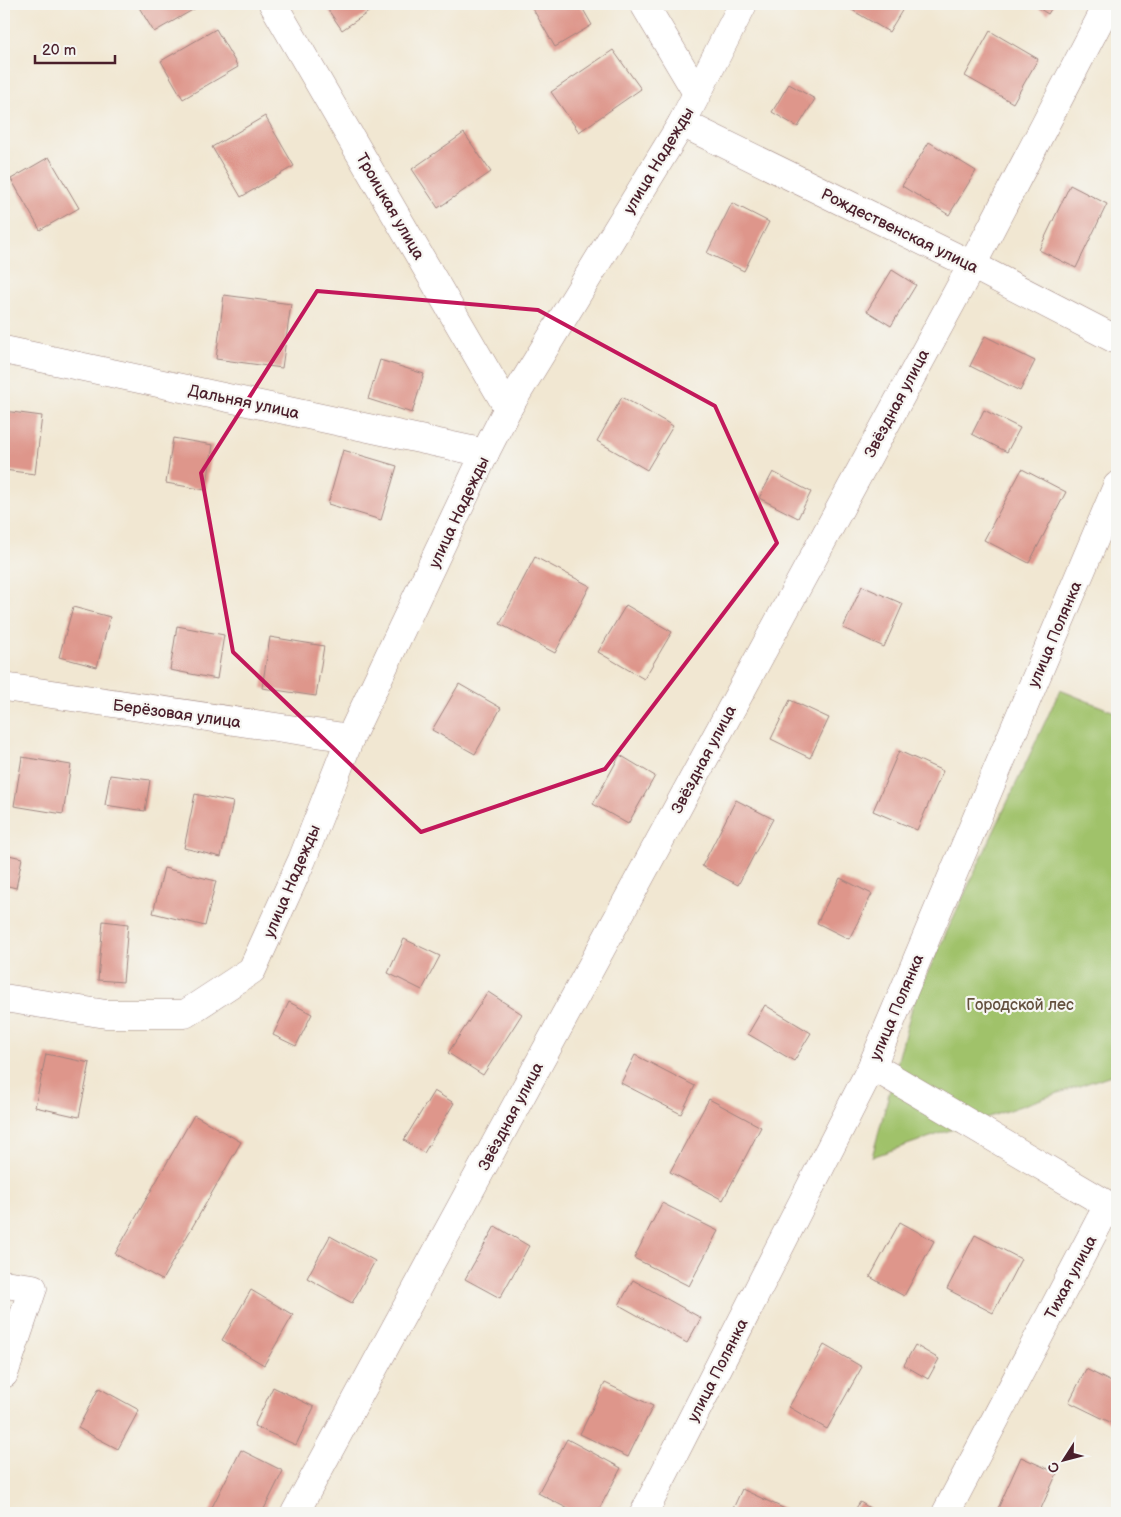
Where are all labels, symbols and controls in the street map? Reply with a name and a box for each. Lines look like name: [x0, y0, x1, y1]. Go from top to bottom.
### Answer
scale bar: [35, 32, 115, 64]
text: 20 m: [42, 41, 76, 60]
street label: улица Надежды: [620, 104, 699, 217]
street label: Троицкая улица: [351, 150, 428, 264]
street label: Рождественская улица: [818, 185, 982, 278]
street label: Звёздная улица: [861, 346, 934, 461]
street label: Дальняя улица: [186, 381, 302, 424]
street label: улица Надежды: [425, 454, 494, 571]
street label: улица Полянка: [1024, 578, 1087, 691]
street label: Берёзовая улица: [112, 696, 243, 733]
street label: Звёздная улица: [668, 702, 741, 817]
street label: улица Надежды: [260, 822, 325, 941]
street label: улица Полянка: [866, 951, 929, 1064]
park label: Городской лес: [966, 996, 1074, 1015]
street label: Звёздная улица: [475, 1059, 548, 1174]
street label: Тихая улица: [1041, 1232, 1102, 1323]
street label: улица Полянка: [684, 1315, 753, 1426]
north arrow: [1038, 1434, 1088, 1484]
text: С: [1044, 1458, 1064, 1476]

